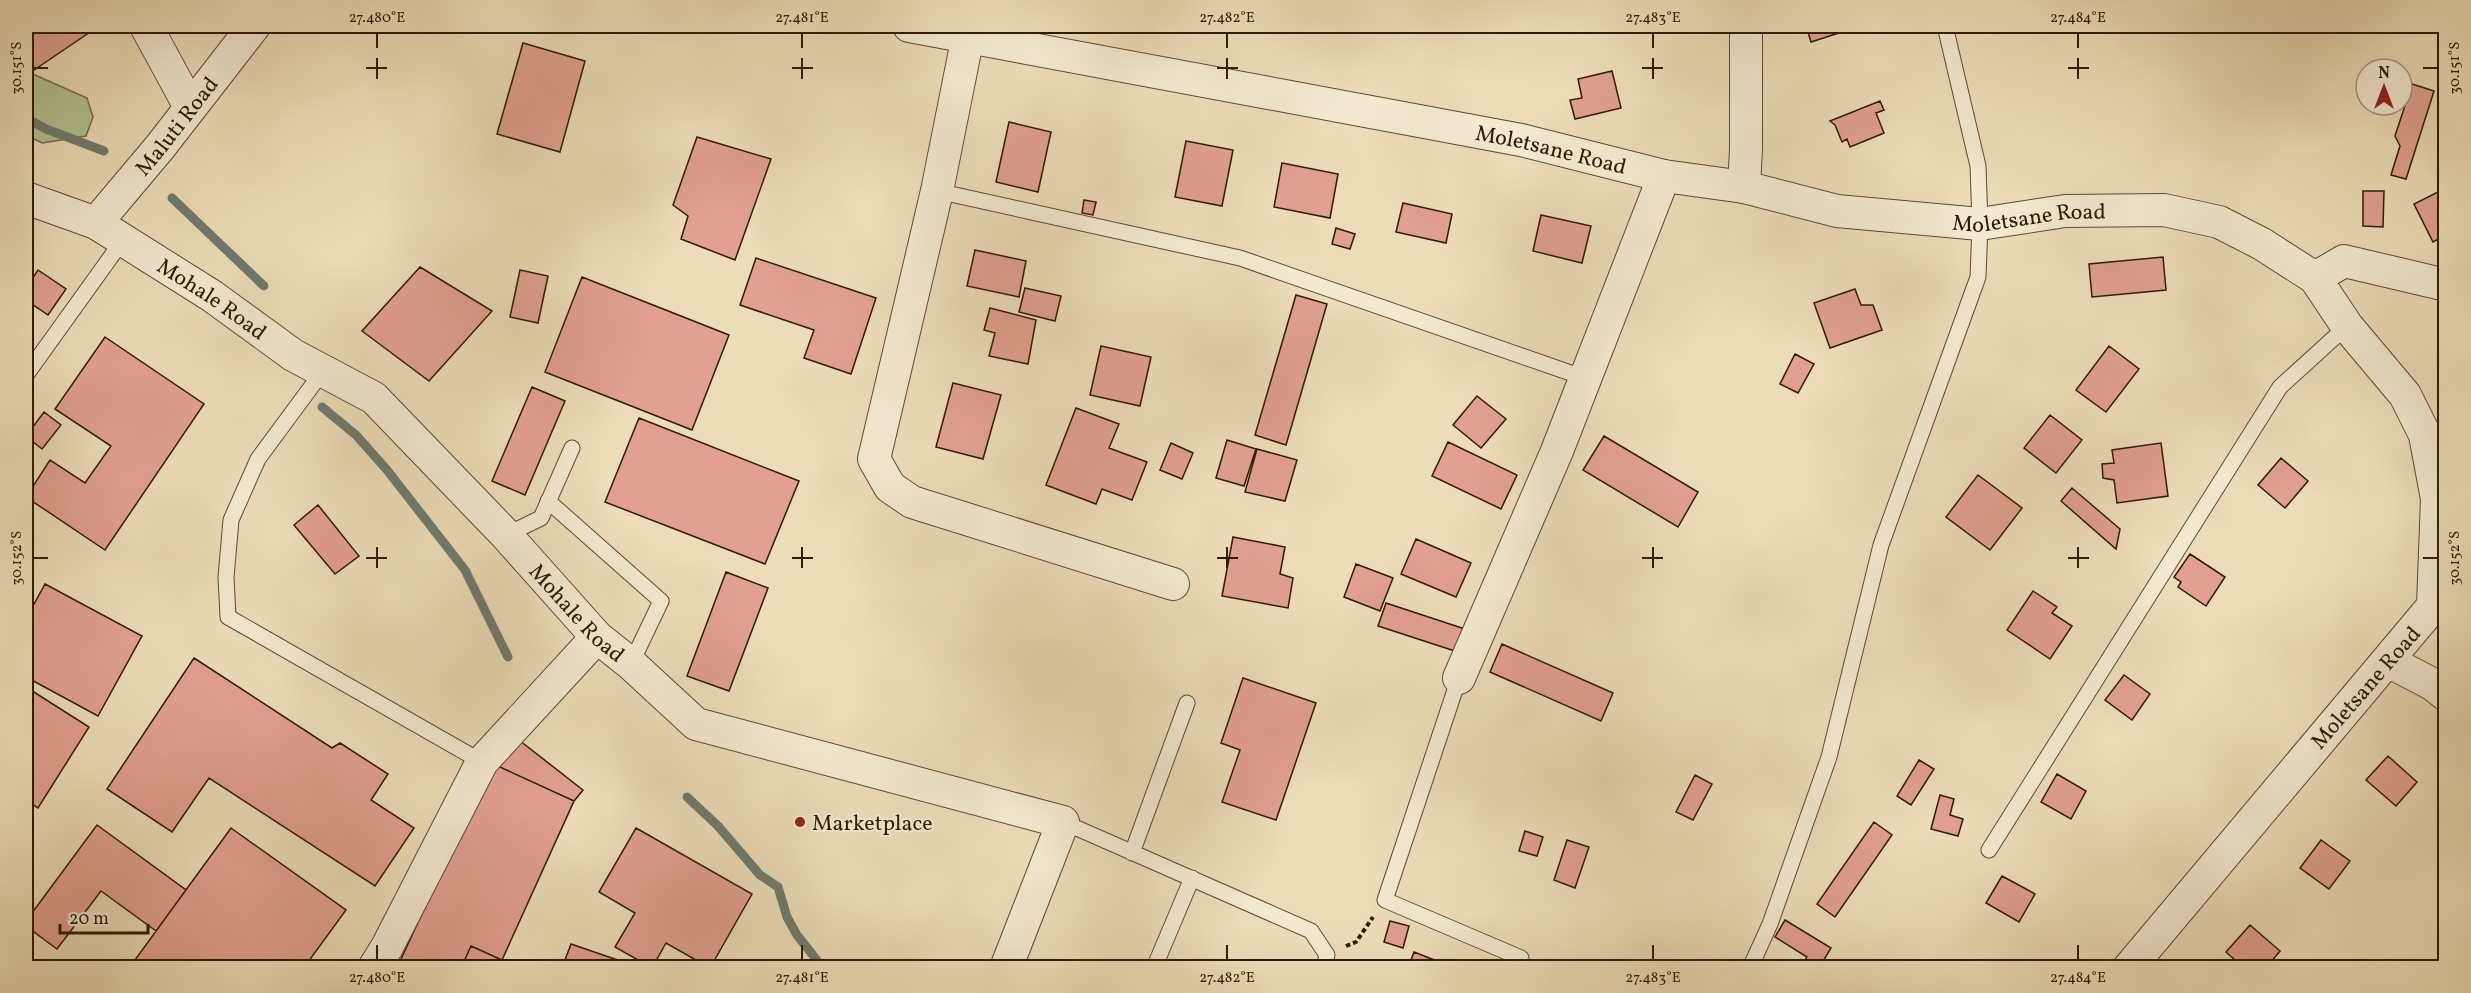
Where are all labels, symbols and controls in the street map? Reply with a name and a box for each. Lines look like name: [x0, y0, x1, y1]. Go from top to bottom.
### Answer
text: 27.480°E: [349, 8, 405, 29]
text: 27.481°E: [775, 8, 829, 29]
text: 27.482°E: [1199, 8, 1255, 29]
text: 27.483°E: [1625, 8, 1681, 29]
text: 27.484°E: [2050, 8, 2106, 29]
text: 30.151°S: [7, 42, 28, 94]
text: 30.151°S: [2445, 42, 2466, 94]
north arrow: [2354, 57, 2414, 117]
text: N: [2378, 63, 2390, 85]
street label: Maluti Road: [129, 71, 227, 184]
street label: Moletsane Road: [1473, 119, 1630, 184]
street label: Moletsane Road: [1951, 197, 2106, 242]
street label: Mohale Road: [150, 252, 272, 349]
text: 30.152°S: [7, 531, 28, 585]
text: 30.152°S: [2445, 531, 2466, 585]
street label: Mohale Road: [521, 558, 630, 671]
street label: Moletsane Road: [2305, 620, 2429, 757]
place label: Marketplace: [812, 809, 933, 840]
marker: Marketplace: [793, 815, 807, 829]
scale bar: [60, 897, 148, 935]
text: 20 m: [69, 907, 109, 932]
text: 27.480°E: [349, 968, 405, 989]
text: 27.481°E: [775, 968, 829, 989]
text: 27.482°E: [1199, 968, 1255, 989]
text: 27.483°E: [1625, 968, 1681, 989]
text: 27.484°E: [2050, 968, 2106, 989]

